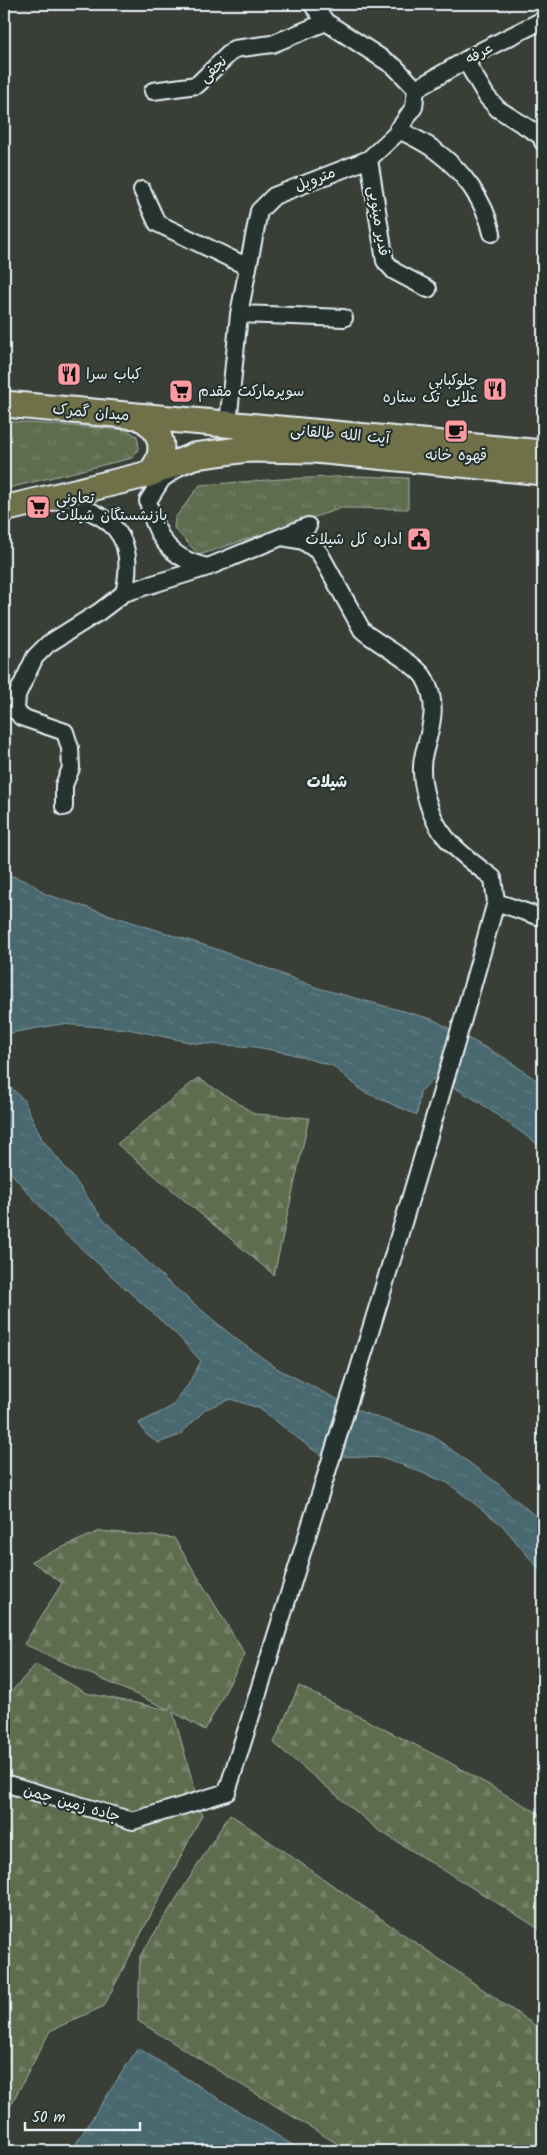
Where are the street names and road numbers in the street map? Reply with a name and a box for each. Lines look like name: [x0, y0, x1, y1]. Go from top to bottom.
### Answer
street label: عرفه: [461, 36, 498, 71]
street label: نجفی: [194, 50, 233, 89]
street label: متروپل: [291, 161, 339, 199]
street label: قدیر مینویی: [361, 184, 395, 258]
street label: میدان گمرک: [51, 398, 130, 428]
street label: آیت الله طالقانی: [289, 419, 392, 451]
street label: جاده زمین چمن: [20, 1779, 123, 1829]

